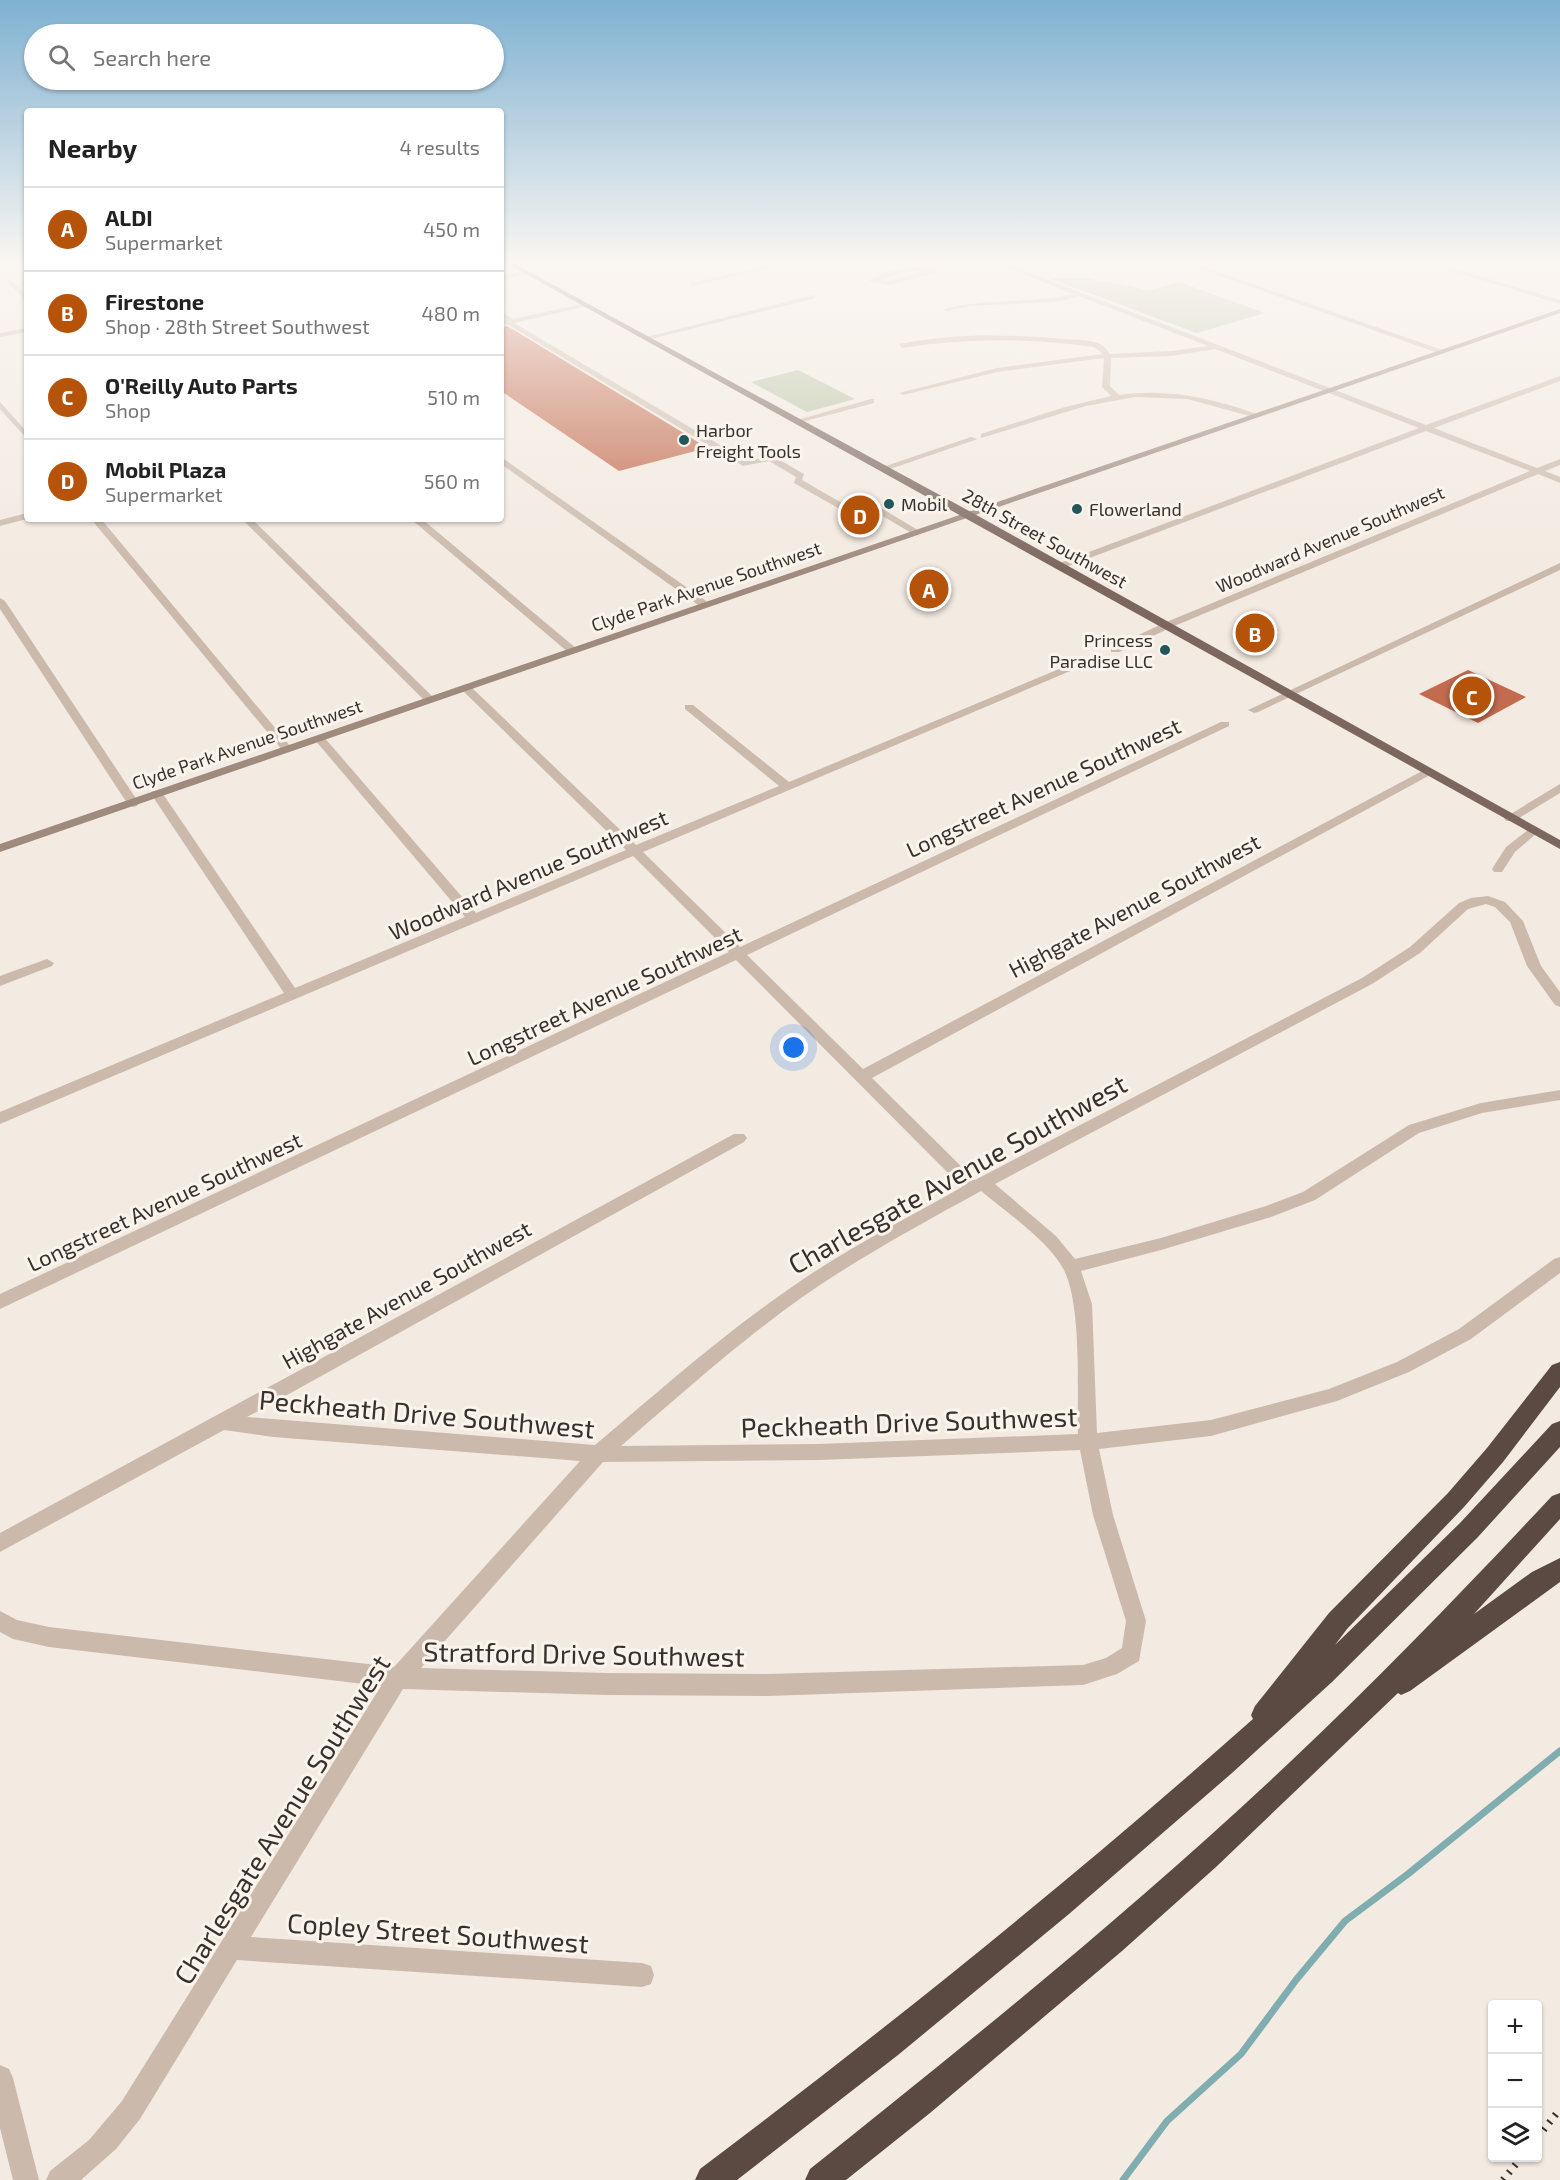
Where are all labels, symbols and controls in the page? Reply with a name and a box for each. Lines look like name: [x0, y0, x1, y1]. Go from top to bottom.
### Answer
search box: [24, 24, 504, 90]
icon: search: [45, 41, 78, 74]
text: Search here: [93, 44, 211, 70]
text: Nearby: [48, 132, 137, 163]
text: 4 results: [400, 135, 480, 159]
text: ALDI: [105, 204, 153, 230]
text: A: [61, 217, 74, 241]
text: 450 m: [423, 217, 480, 241]
text: Supermarket: [105, 230, 223, 254]
text: Firestone: [105, 288, 204, 314]
text: B: [61, 301, 74, 325]
text: 480 m: [422, 301, 480, 325]
text: Shop · 28th Street Southwest: [105, 314, 370, 338]
text: O'Reilly Auto Parts: [105, 372, 298, 398]
text: C: [62, 385, 73, 409]
text: 510 m: [427, 385, 480, 409]
text: Shop: [105, 398, 151, 422]
place label: Harbor Freight Tools: [696, 419, 801, 462]
marker: Harbor Freight Tools: [677, 433, 691, 447]
text: Mobil Plaza: [105, 456, 226, 482]
text: D: [61, 469, 74, 493]
text: 560 m: [424, 469, 480, 493]
street label: Woodward Avenue Southwest: [1213, 481, 1448, 597]
text: Supermarket: [105, 482, 223, 506]
street label: 28th Street Southwest: [959, 484, 1131, 592]
pin: D: [840, 492, 880, 538]
place label: Mobil: [901, 493, 948, 515]
marker: Mobil: [882, 497, 896, 511]
place label: Flowerland: [1089, 498, 1182, 520]
marker: Flowerland: [1070, 502, 1084, 516]
street label: Clyde Park Avenue Southwest: [588, 536, 824, 636]
pin: A: [910, 566, 948, 612]
pin: B: [1236, 610, 1274, 656]
place label: Princess Paradise LLC: [1049, 629, 1153, 672]
marker: Princess Paradise LLC: [1158, 643, 1172, 657]
pin: C: [1452, 674, 1492, 718]
street label: Clyde Park Avenue Southwest: [129, 694, 365, 794]
street label: Longstreet Avenue Southwest: [902, 712, 1184, 862]
street label: Woodward Avenue Southwest: [385, 803, 671, 945]
street label: Highgate Avenue Southwest: [1004, 828, 1264, 982]
street label: Longstreet Avenue Southwest: [463, 920, 745, 1070]
your location: [779, 1033, 808, 1062]
street label: Charlesgate Avenue Southwest: [782, 1066, 1132, 1280]
street label: Longstreet Avenue Southwest: [23, 1126, 305, 1276]
street label: Highgate Avenue Southwest: [277, 1215, 535, 1373]
street label: Peckheath Drive Southwest: [258, 1382, 596, 1444]
street label: Peckheath Drive Southwest: [740, 1399, 1078, 1443]
street label: Stratford Drive Southwest: [423, 1634, 745, 1672]
street label: Charlesgate Avenue Southwest: [166, 1649, 397, 1990]
street label: Copley Street Southwest: [286, 1906, 590, 1959]
map controls: [1488, 2000, 1542, 2162]
button: +: [1488, 2000, 1542, 2054]
button: −: [1488, 2054, 1542, 2108]
button: layers: [1488, 2108, 1542, 2162]

